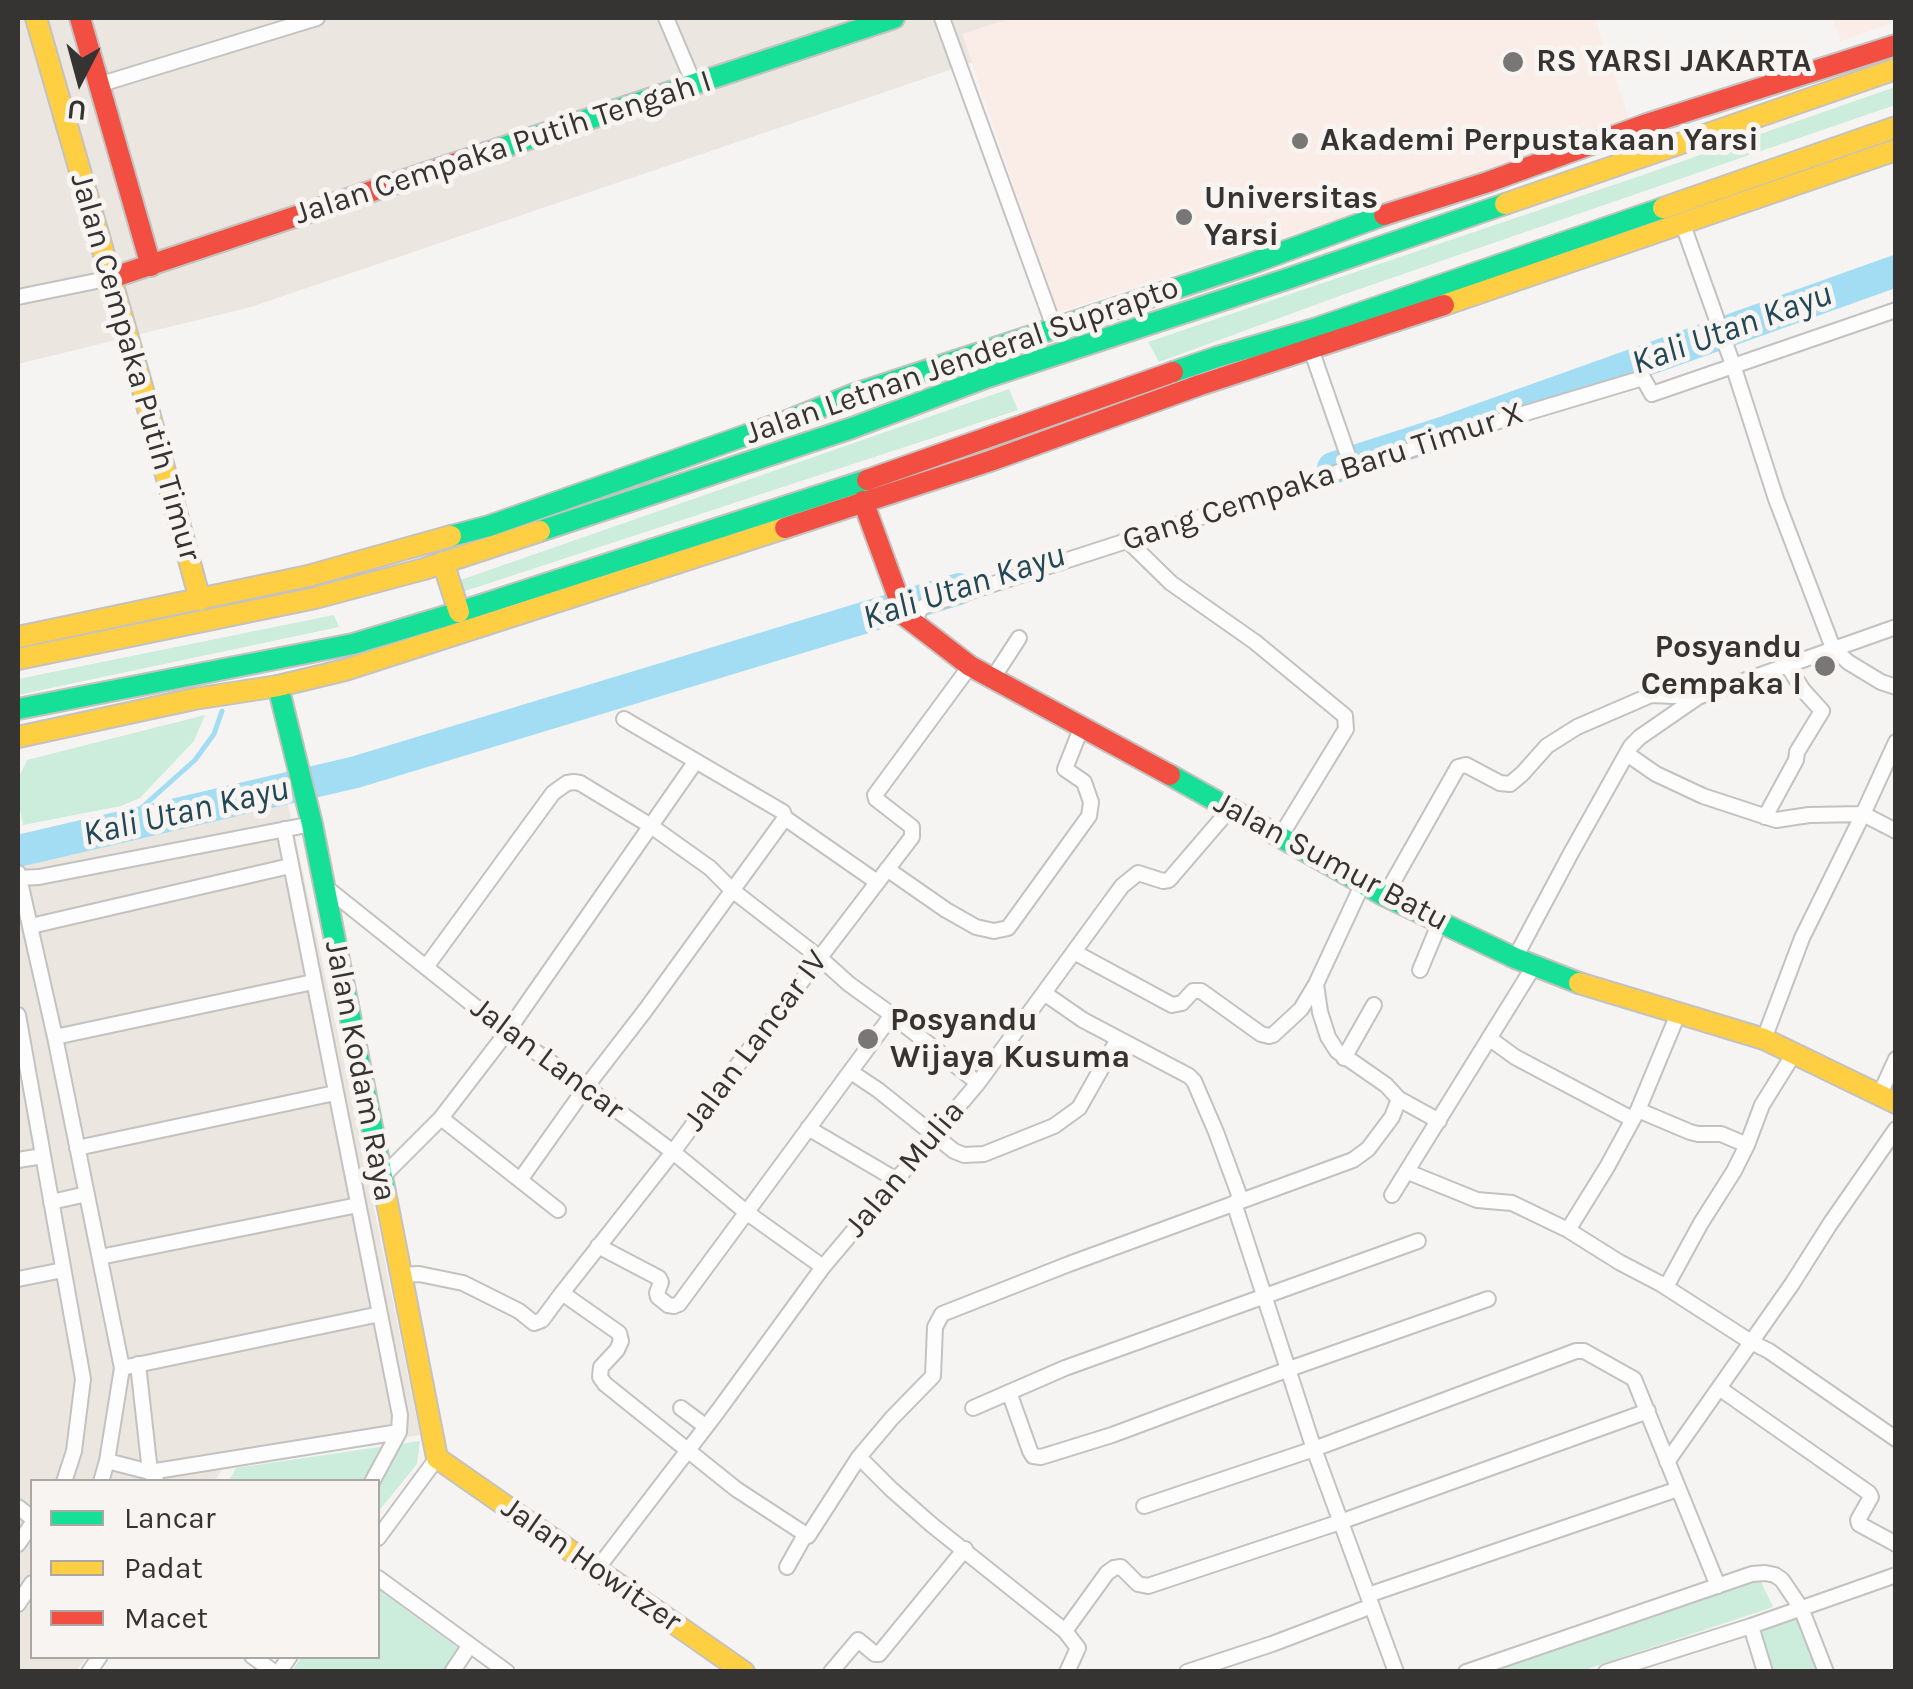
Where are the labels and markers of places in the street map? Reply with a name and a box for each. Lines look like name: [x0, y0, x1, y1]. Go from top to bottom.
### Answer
place label: RS YARSI JAKARTA: [1536, 43, 1812, 81]
marker: RS YARSI JAKARTA: [1500, 49, 1526, 75]
place label: Akademi Perpustakaan Yarsi: [1320, 122, 1759, 160]
marker: Akademi Perpustakaan Yarsi: [1289, 130, 1311, 152]
place label: Universitas Yarsi: [1204, 180, 1378, 255]
marker: Universitas Yarsi: [1173, 206, 1195, 228]
place label: Posyandu Cempaka I: [1641, 629, 1802, 704]
marker: Posyandu Cempaka I: [1812, 653, 1838, 679]
place label: Posyandu Wijaya Kusuma: [890, 1002, 1130, 1077]
marker: Posyandu Wijaya Kusuma: [855, 1026, 881, 1052]

